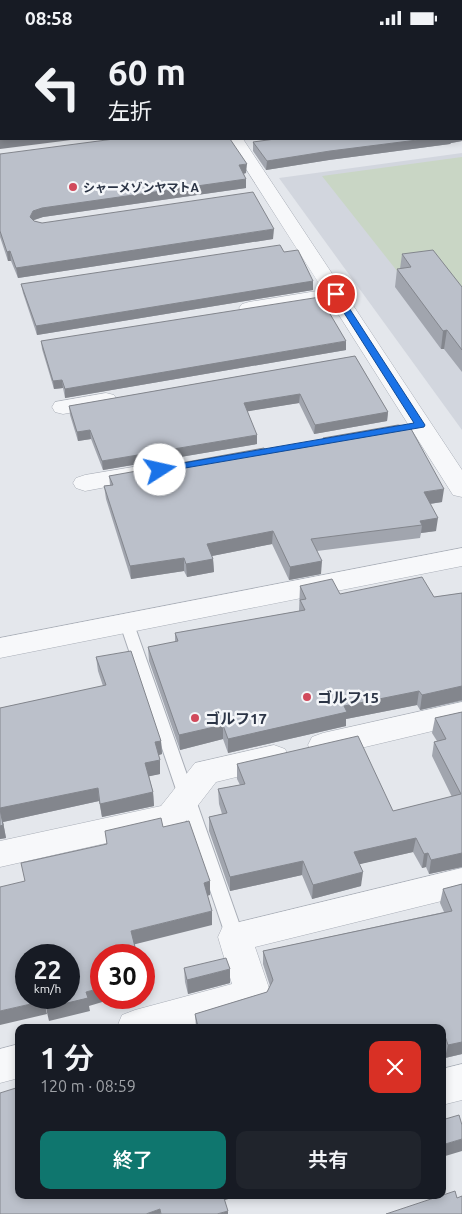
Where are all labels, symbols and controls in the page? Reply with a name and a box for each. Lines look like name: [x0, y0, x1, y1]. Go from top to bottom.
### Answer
text: 08:58: [25, 7, 73, 29]
text: 60 m: [108, 52, 186, 92]
icon: left: [25, 55, 90, 120]
text: 左折: [108, 98, 152, 123]
marker: シャーメゾンヤマトA: [67, 181, 79, 193]
place label: シャーメゾンヤマトA: [83, 181, 200, 194]
pin: [315, 273, 357, 315]
icon: arrive: [322, 280, 350, 308]
position arrow: [133, 443, 185, 495]
place label: ゴルフ15: [317, 689, 379, 706]
marker: ゴルフ15: [301, 691, 313, 703]
place label: ゴルフ17: [205, 710, 267, 727]
marker: ゴルフ17: [189, 712, 201, 724]
speed limit sign: 30: [90, 944, 155, 1009]
text: 22: [33, 956, 62, 984]
text: km/h: [34, 982, 61, 995]
text: 1 分: [40, 1041, 94, 1075]
button: close: [369, 1041, 421, 1093]
text: 120 m · 08:59: [40, 1077, 136, 1095]
button: 終了: [40, 1131, 226, 1189]
button: 共有: [236, 1131, 421, 1189]

